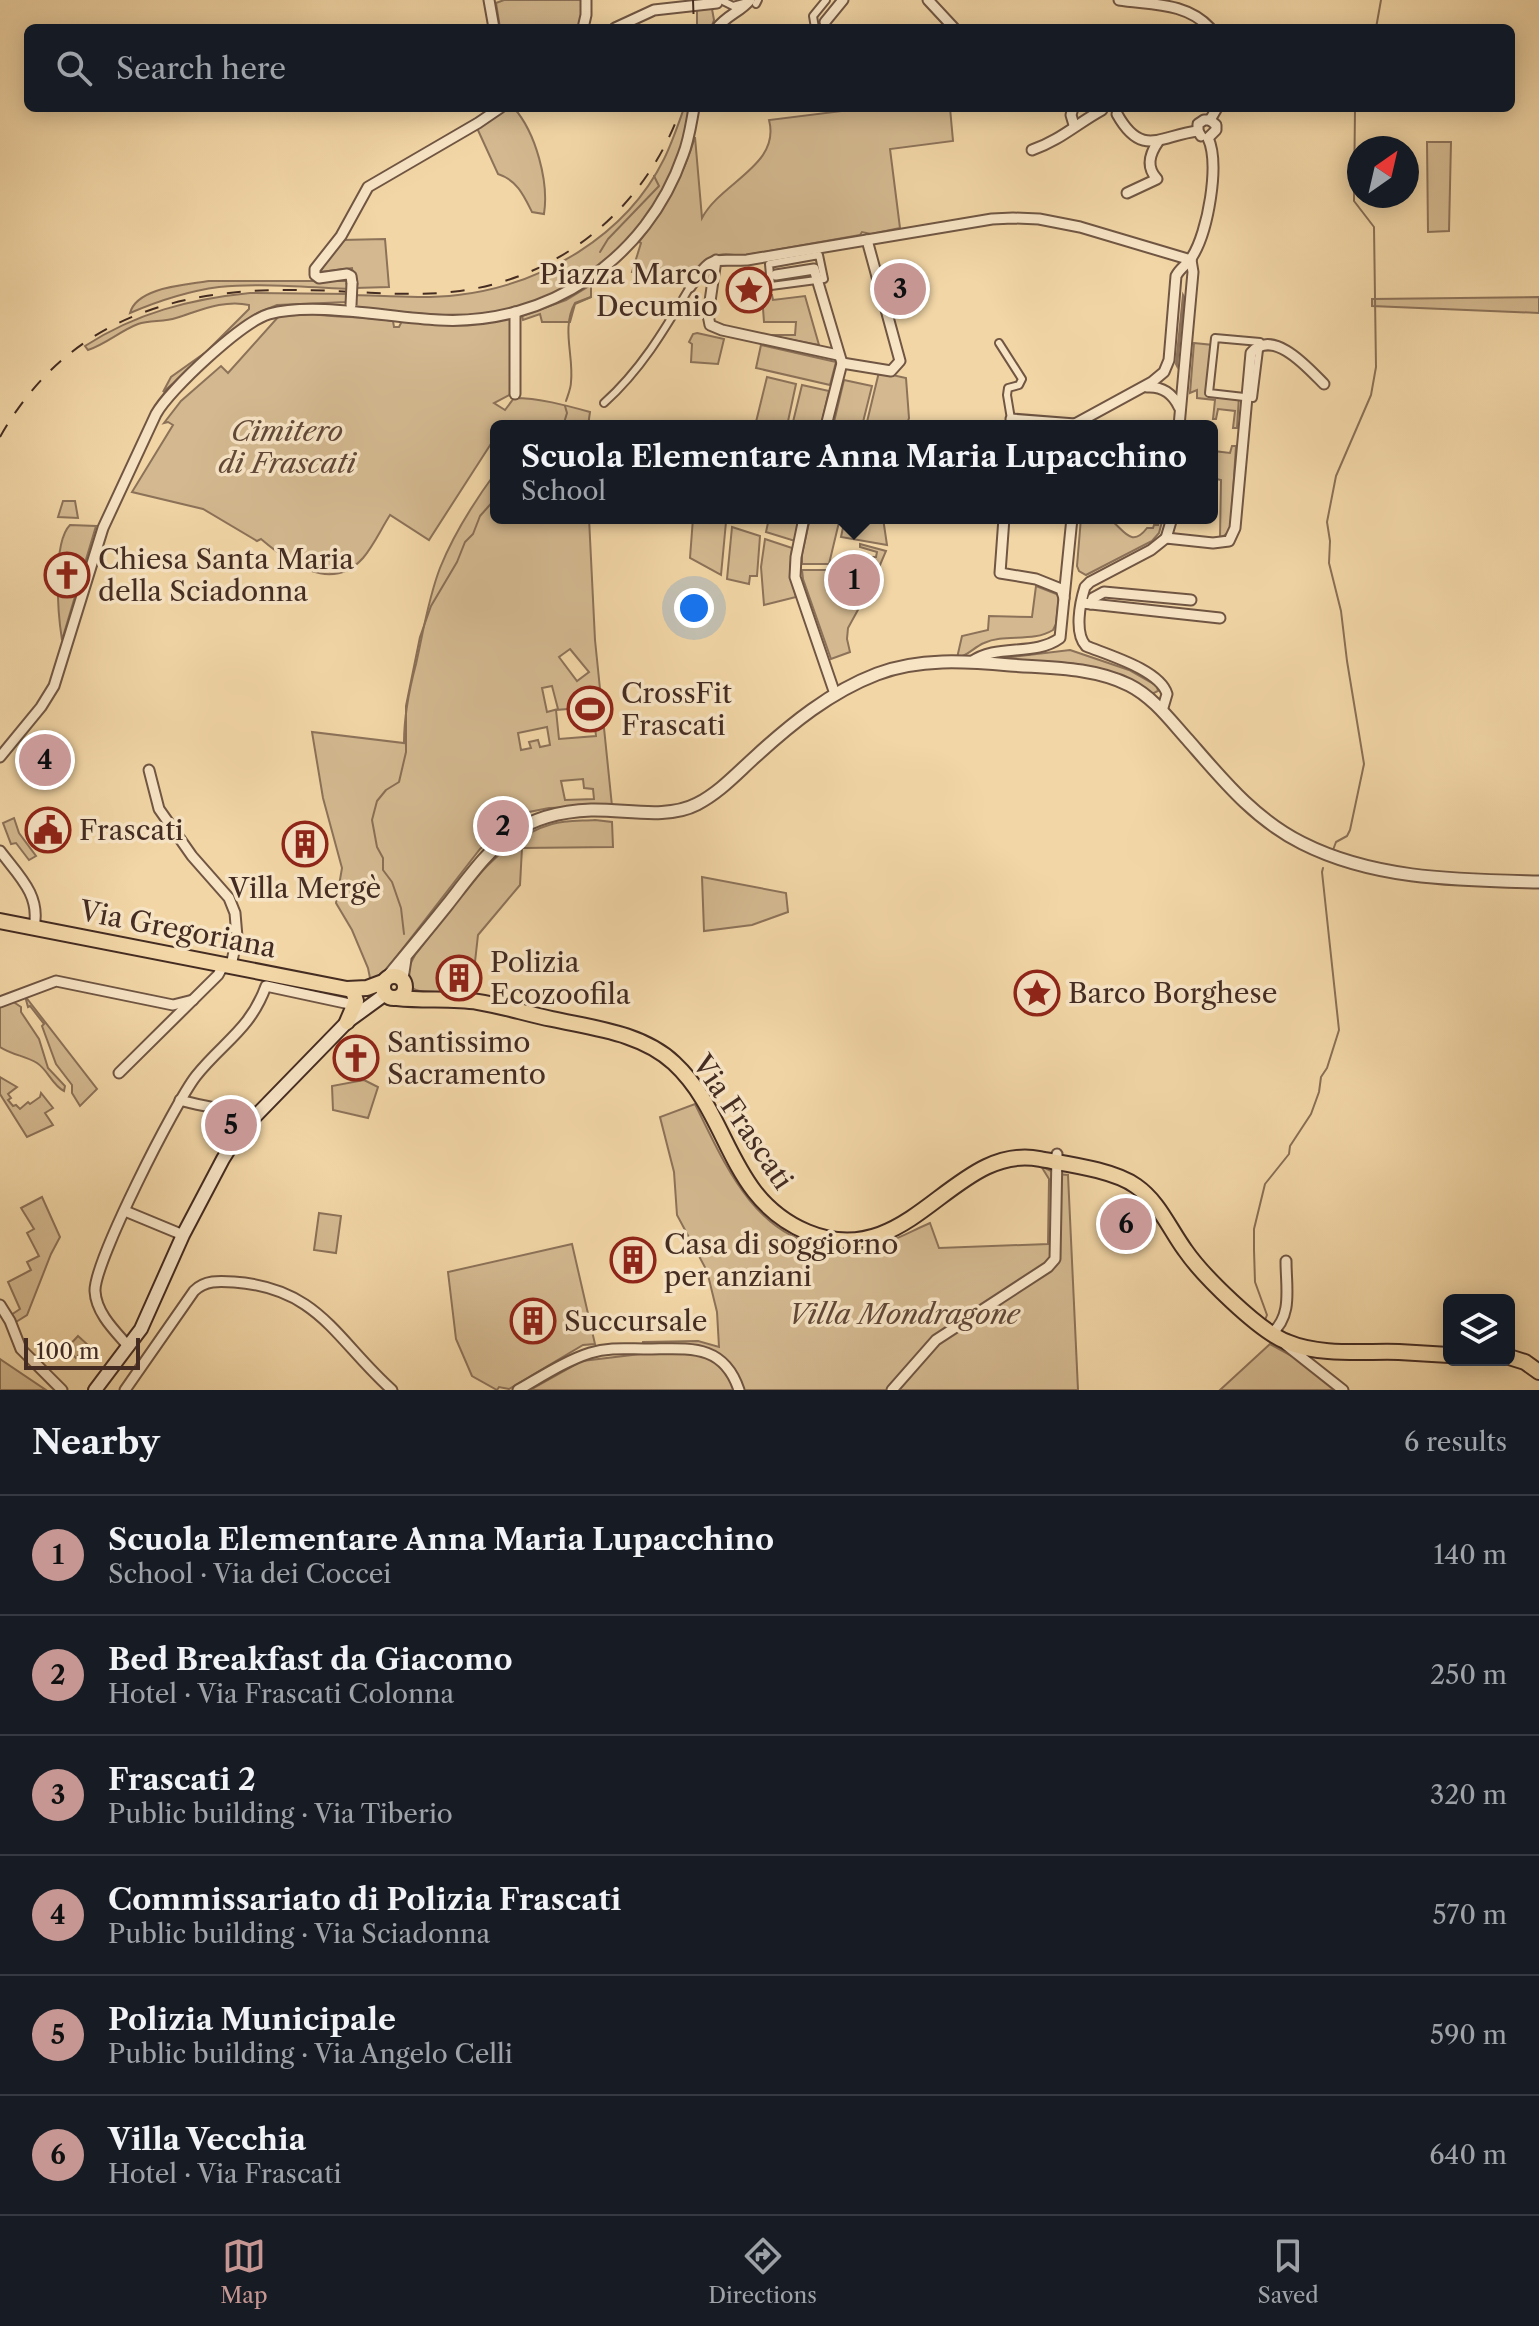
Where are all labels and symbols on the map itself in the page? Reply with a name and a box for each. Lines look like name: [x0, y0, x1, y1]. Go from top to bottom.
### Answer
north arrow: [1347, 136, 1419, 208]
place label: Piazza Marco Decumio: [539, 257, 718, 323]
pin: 3: [874, 259, 926, 319]
place icon: Piazza Marco Decumio: [725, 266, 773, 314]
park label: Cimitero di Frascati: [218, 414, 358, 480]
place label: Chiesa Santa Maria della Sciadonna: [98, 542, 354, 608]
pin: 1: [828, 550, 880, 610]
church icon: Chiesa Santa Maria della Sciadonna: [43, 551, 91, 599]
your location: [674, 588, 714, 628]
place label: CrossFit Frascati: [621, 676, 732, 742]
sports icon: CrossFit Frascati: [566, 685, 614, 733]
pin: 4: [19, 730, 71, 790]
pin: 2: [477, 796, 529, 856]
public building icon: Frascati: [24, 806, 72, 854]
place label: Frascati: [79, 813, 184, 847]
building icon: Villa Mergè: [281, 820, 329, 868]
place label: Villa Mergè: [228, 871, 381, 905]
street label: Via Gregoriana: [76, 893, 279, 965]
place label: Polizia Ecozoofila: [490, 945, 631, 1011]
building icon: Polizia Ecozoofila: [435, 954, 483, 1002]
place icon: Barco Borghese: [1013, 969, 1061, 1017]
place label: Barco Borghese: [1068, 976, 1277, 1010]
place label: Santissimo Sacramento: [387, 1025, 546, 1091]
church icon: Santissimo Sacramento: [332, 1034, 380, 1082]
street label: Via Frascati: [685, 1047, 801, 1196]
pin: 5: [205, 1095, 257, 1155]
pin: 6: [1100, 1194, 1152, 1254]
place label: Casa di soggiorno per anziani: [664, 1227, 898, 1293]
building icon: Casa di soggiorno per anziani: [609, 1236, 657, 1284]
building icon: Succursale: [509, 1297, 557, 1345]
park label: Villa Mondragone: [788, 1297, 1022, 1331]
place label: Succursale: [564, 1304, 707, 1338]
scale bar: [24, 1334, 140, 1370]

